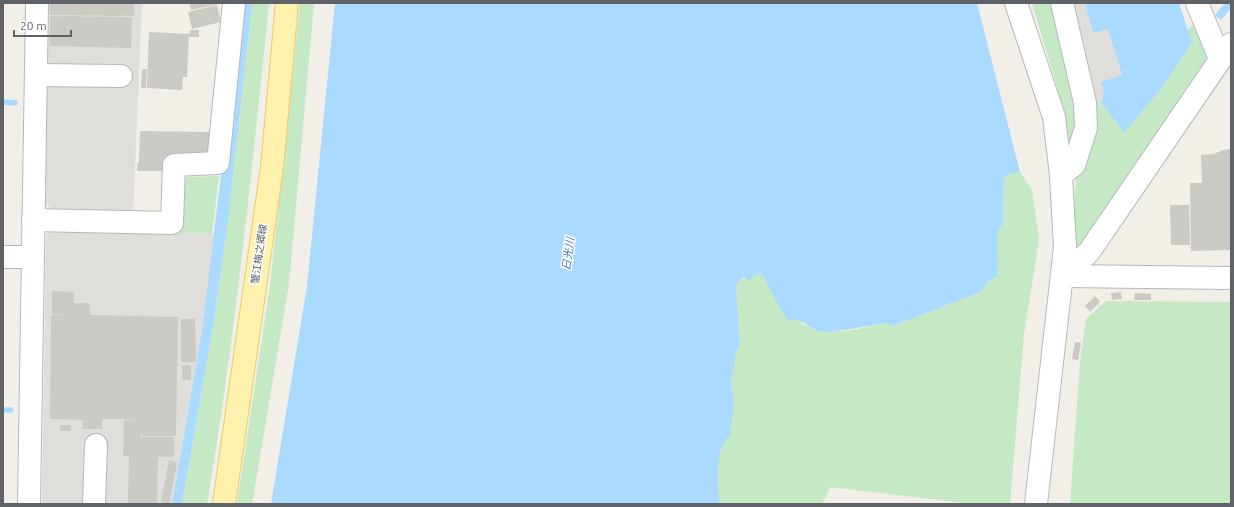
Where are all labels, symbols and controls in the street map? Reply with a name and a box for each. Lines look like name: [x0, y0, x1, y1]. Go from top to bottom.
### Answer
scale bar: [14, 12, 71, 38]
text: 20 m: [20, 19, 47, 32]
street label: 蟹江梅之郷線: [249, 224, 269, 284]
water label: 日光川: [560, 236, 576, 271]

